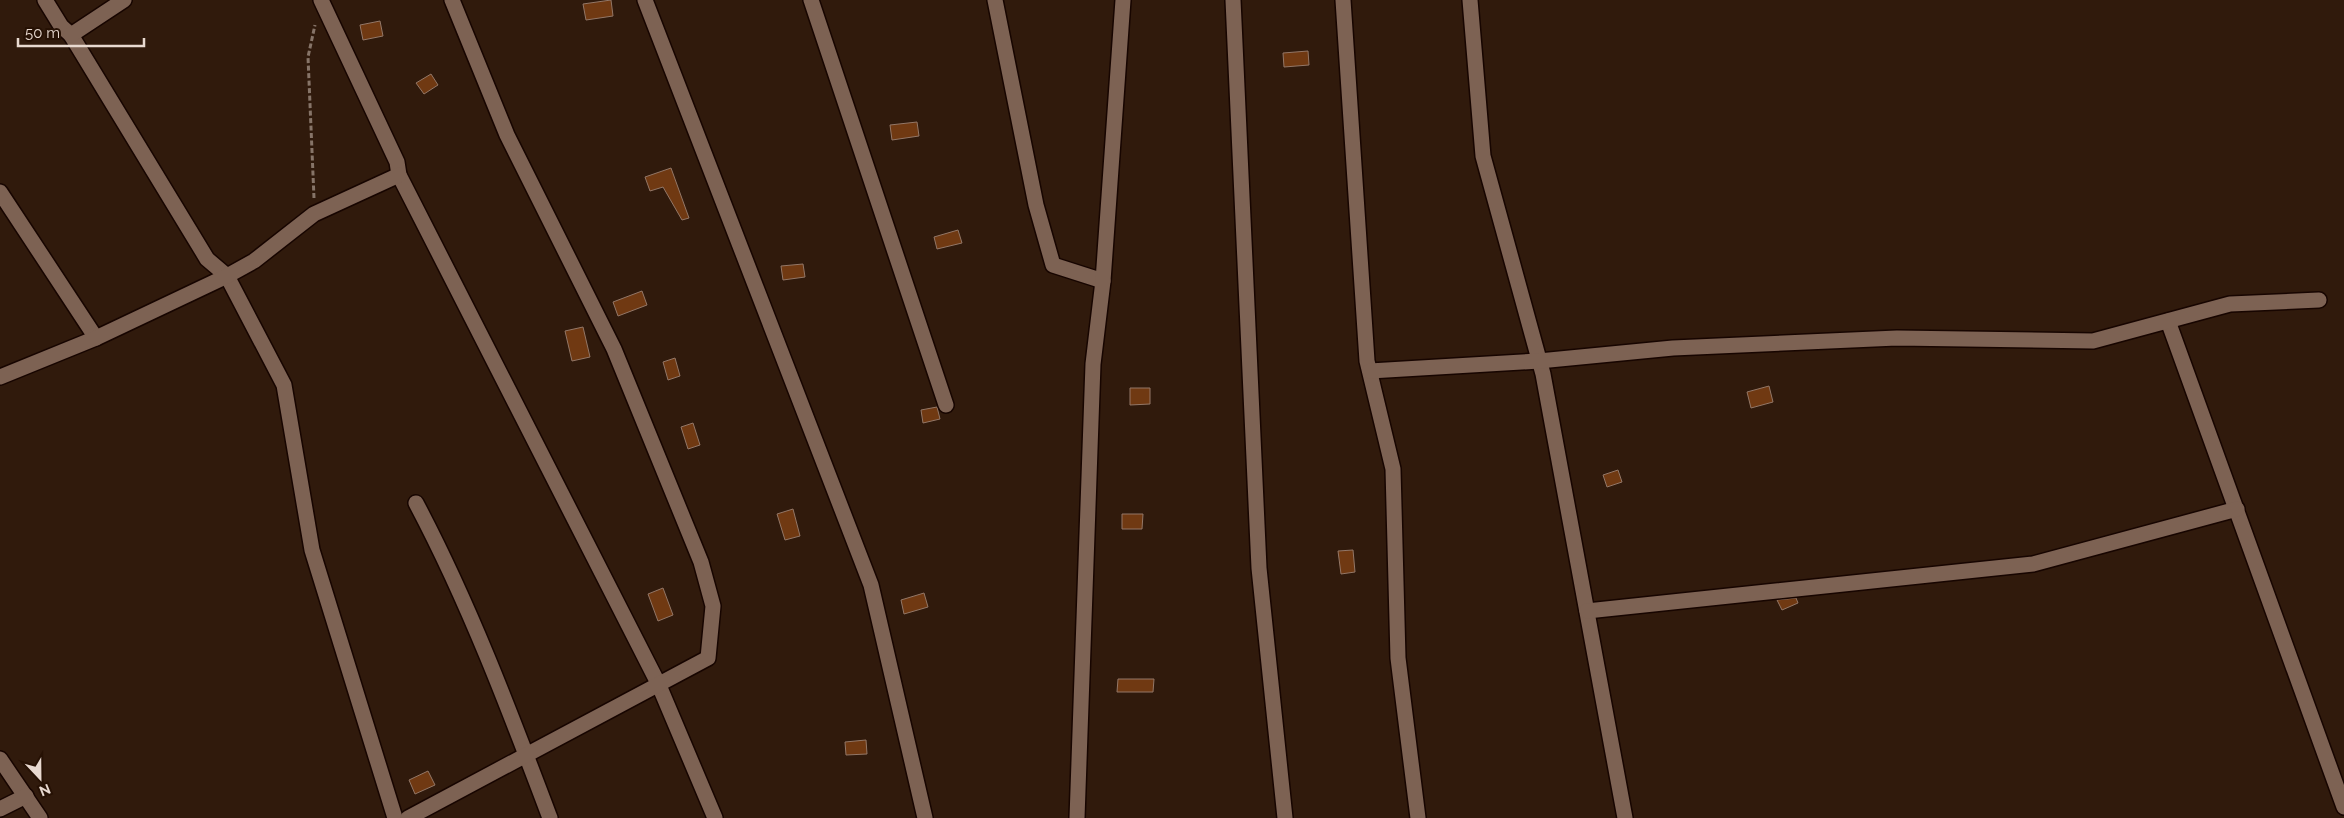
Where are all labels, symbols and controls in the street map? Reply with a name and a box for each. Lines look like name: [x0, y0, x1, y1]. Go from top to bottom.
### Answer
scale bar: [18, 15, 144, 47]
text: 50 m: [25, 24, 60, 42]
north arrow: [15, 753, 65, 803]
text: N: [37, 781, 53, 799]

